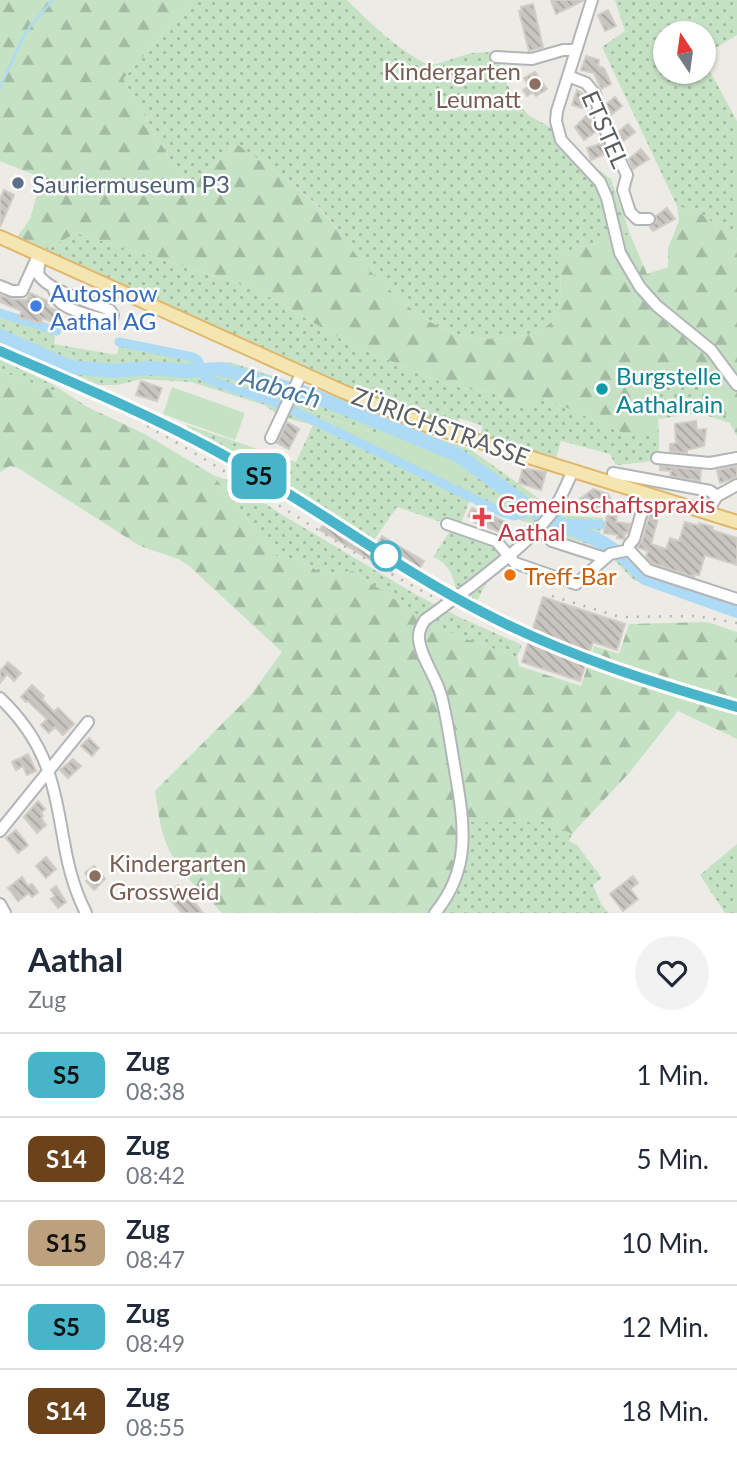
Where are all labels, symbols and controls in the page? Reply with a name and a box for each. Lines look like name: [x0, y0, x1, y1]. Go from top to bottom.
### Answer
north arrow: [653, 21, 716, 84]
map controls: [653, 21, 716, 84]
place label: Kindergarten Leumatt: [384, 56, 522, 113]
marker: Kindergarten Leumatt: [527, 76, 543, 92]
street label: ETSTEL: [576, 86, 636, 172]
place label: Sauriermuseum P3: [32, 169, 230, 198]
marker: Sauriermuseum P3: [10, 175, 26, 191]
place label: Autoshow Aathal AG: [50, 278, 158, 335]
marker: Autoshow Aathal AG: [28, 298, 44, 314]
water label: Aabach: [236, 359, 325, 414]
place label: Burgstelle Aathalrain: [616, 361, 723, 418]
street label: ZÜRICHSTRASSE: [348, 380, 534, 472]
marker: Burgstelle Aathalrain: [594, 381, 610, 397]
line badge: S5: [228, 453, 290, 499]
text: S5: [245, 461, 273, 490]
place label: Gemeinschaftspraxis Aathal: [498, 489, 715, 546]
marker: Gemeinschaftspraxis Aathal: [472, 507, 492, 527]
unlabelled marker: [371, 541, 401, 571]
place label: Treff-Bar: [524, 561, 617, 590]
marker: Treff-Bar: [502, 567, 518, 583]
place label: Kindergarten Grossweid: [109, 848, 246, 905]
marker: Kindergarten Grossweid: [87, 868, 103, 884]
button: heart: [635, 936, 709, 1010]
text: Aathal: [28, 939, 123, 979]
text: Zug: [28, 985, 66, 1013]
text: Zug: [126, 1045, 170, 1077]
text: 1 Min.: [636, 1059, 709, 1091]
text: S5: [53, 1060, 80, 1089]
text: 08:38: [126, 1077, 185, 1105]
text: Zug: [126, 1129, 170, 1161]
text: 5 Min.: [636, 1143, 709, 1175]
text: S14: [46, 1144, 87, 1173]
text: 08:42: [126, 1161, 185, 1189]
text: Zug: [126, 1213, 170, 1245]
text: 10 Min.: [621, 1227, 709, 1259]
text: S15: [46, 1228, 87, 1257]
text: 08:47: [126, 1245, 185, 1273]
text: Zug: [126, 1297, 170, 1329]
text: 12 Min.: [621, 1311, 709, 1343]
text: S5: [53, 1312, 80, 1341]
text: 08:49: [126, 1329, 185, 1357]
text: Zug: [126, 1381, 170, 1413]
text: 18 Min.: [621, 1395, 709, 1427]
text: S14: [46, 1396, 87, 1425]
text: 08:55: [126, 1413, 185, 1441]

